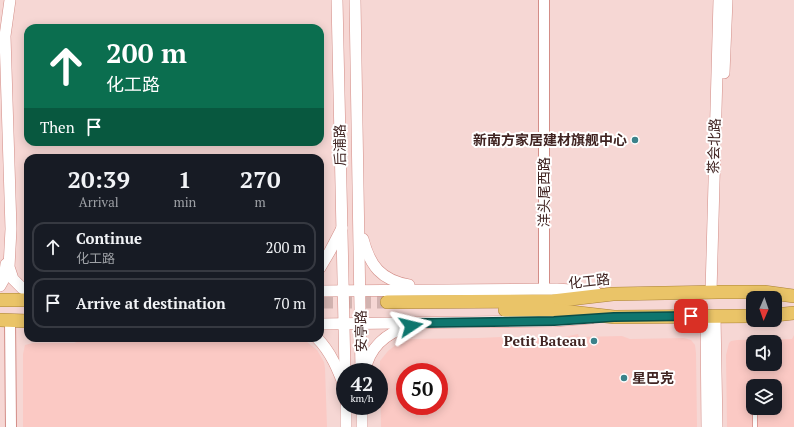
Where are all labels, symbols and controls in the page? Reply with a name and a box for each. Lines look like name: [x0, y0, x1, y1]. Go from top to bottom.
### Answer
text: 200 m: [106, 34, 187, 71]
icon: ahead: [40, 40, 92, 92]
text: 化工路: [106, 72, 160, 96]
icon: arrive: [83, 116, 105, 138]
text: Then: [40, 117, 75, 137]
street label: 茶会北路: [703, 118, 724, 174]
street label: 后浦路: [330, 124, 349, 166]
place label: 新南方家居建材旗舰中心: [473, 130, 627, 149]
marker: 新南方家居建材旗舰中心: [630, 135, 640, 145]
street label: 洋头尾西路: [534, 157, 553, 227]
text: 20:39: [67, 163, 130, 195]
text: 1: [178, 163, 192, 195]
text: 270: [240, 163, 280, 195]
text: Arrival: [79, 193, 119, 211]
text: min: [173, 193, 196, 211]
text: m: [255, 193, 266, 211]
text: Continue: [76, 228, 142, 248]
icon: ahead: [42, 236, 64, 258]
text: 200 m: [265, 237, 306, 257]
text: 化工路: [76, 249, 115, 267]
street label: 化工路: [567, 269, 611, 292]
north arrow: [746, 291, 782, 327]
map controls: [746, 291, 782, 415]
icon: arrive: [42, 292, 64, 314]
text: Arrive at destination: [76, 293, 226, 313]
text: 70 m: [273, 293, 306, 313]
pin: [674, 299, 708, 333]
position arrow: [390, 305, 432, 347]
icon: arrive: [680, 305, 702, 327]
street label: 安亭路: [351, 310, 370, 352]
place label: Petit Bateau: [504, 331, 586, 350]
button: sound: [746, 335, 782, 371]
marker: Petit Bateau: [589, 336, 599, 346]
speed limit sign: 50: [396, 363, 448, 415]
place label: 星巴克: [632, 368, 674, 387]
text: 42: [351, 370, 373, 397]
marker: 星巴克: [619, 373, 629, 383]
button: layers: [746, 379, 782, 415]
text: km/h: [350, 392, 374, 405]

